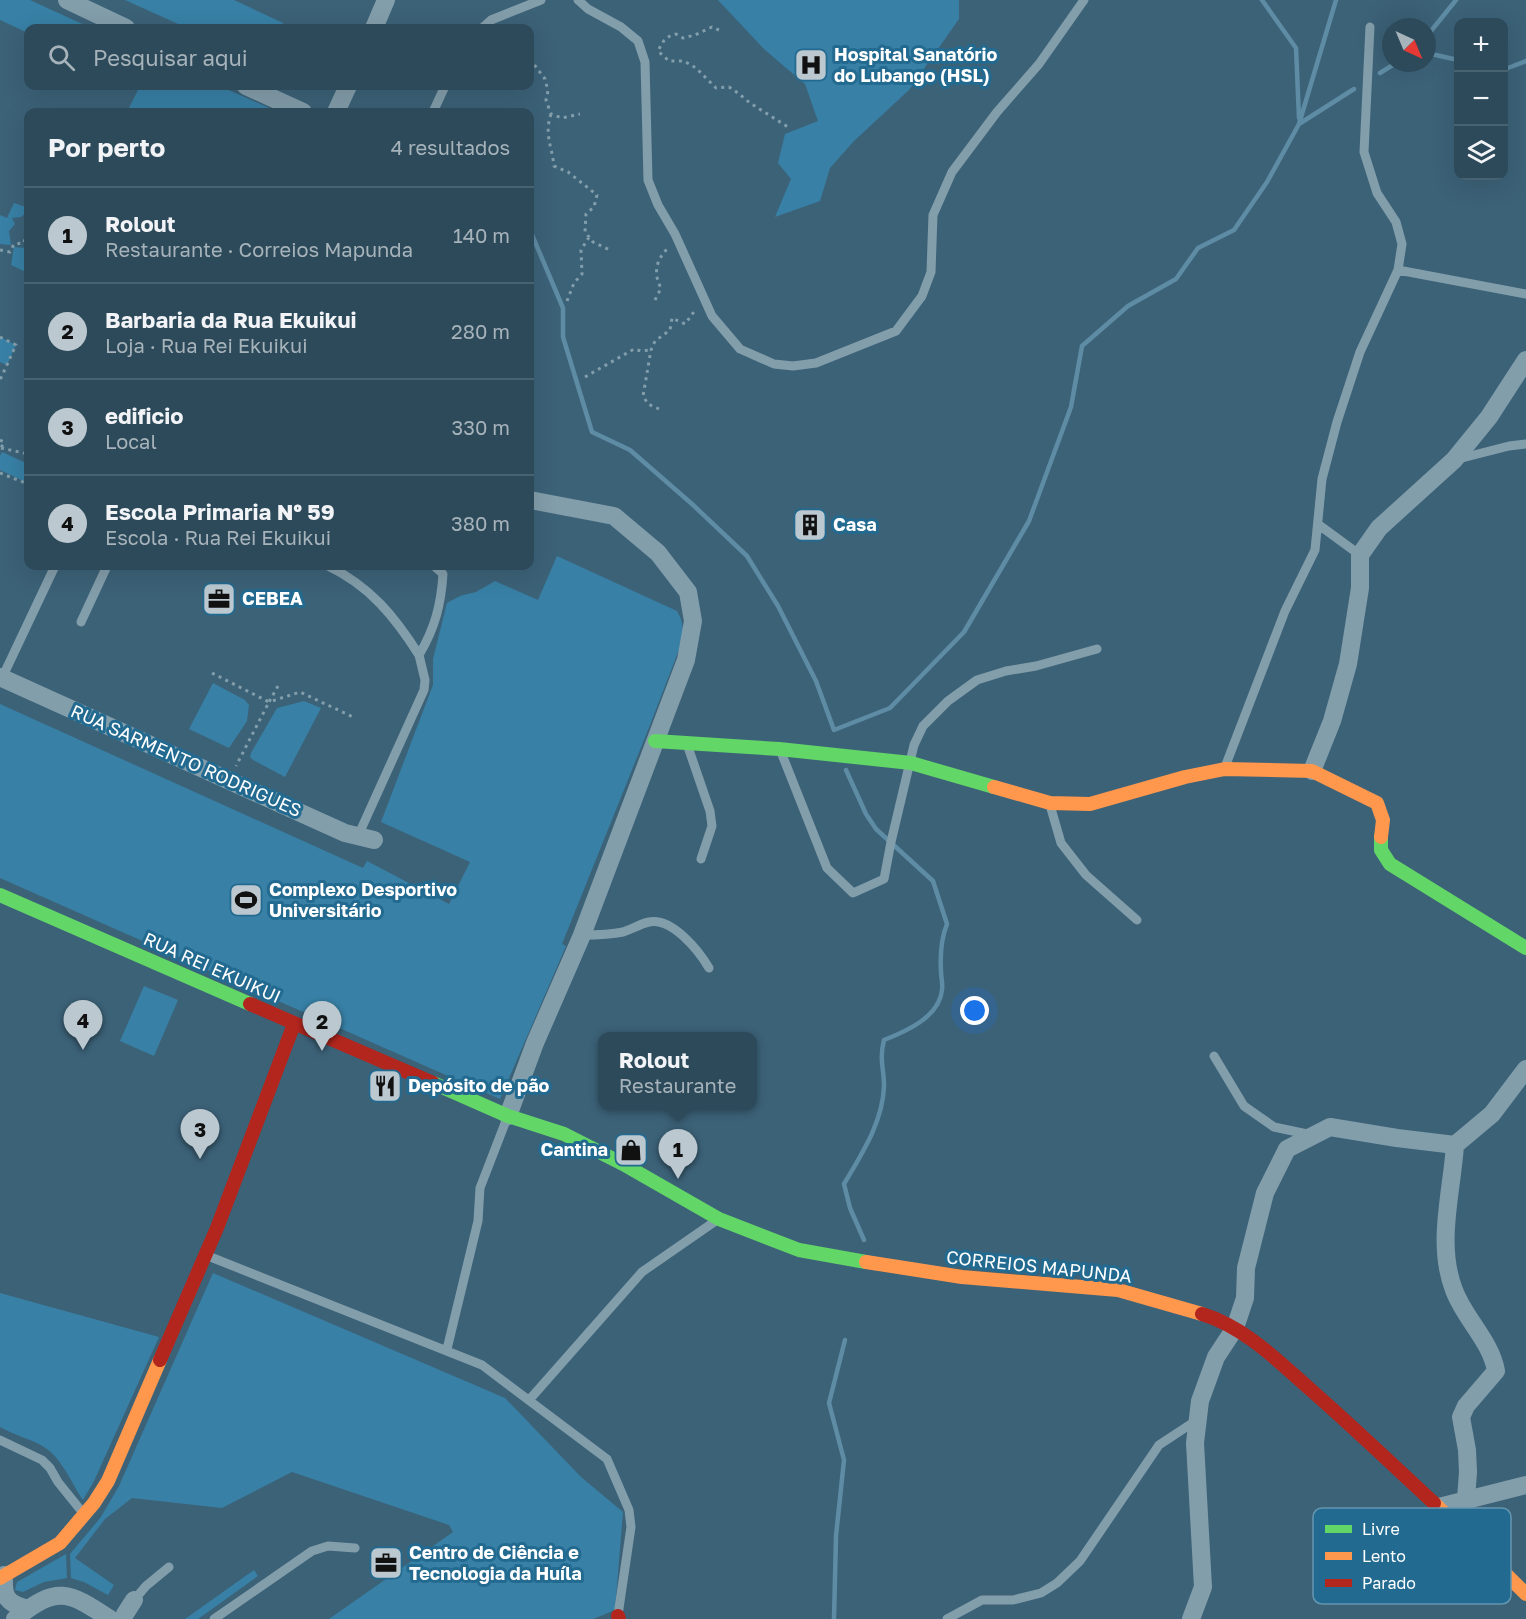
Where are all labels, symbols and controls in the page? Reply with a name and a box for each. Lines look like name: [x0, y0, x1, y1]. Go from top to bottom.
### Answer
north arrow: [1382, 18, 1436, 72]
map controls: [1454, 18, 1508, 180]
button: +: [1454, 18, 1508, 72]
search box: [24, 24, 534, 90]
icon: search: [45, 41, 78, 74]
place label: Hospital Sanatório do Lubango (HSL): [834, 43, 998, 86]
text: Pesquisar aqui: [93, 44, 248, 71]
hospital icon: Hospital Sanatório do Lubango (HSL): [793, 47, 829, 83]
button: −: [1454, 72, 1508, 126]
button: layers: [1454, 126, 1508, 180]
text: Por perto: [48, 132, 165, 163]
text: 4 resultados: [391, 135, 510, 159]
text: Rolout: [105, 210, 176, 237]
text: 1: [62, 223, 73, 247]
text: 140 m: [453, 223, 510, 247]
text: Restaurante · Correios Mapunda: [105, 237, 413, 261]
text: Barbaria da Rua Ekuikui: [105, 306, 357, 333]
text: 2: [61, 319, 74, 343]
text: 280 m: [451, 319, 510, 343]
text: Loja · Rua Rei Ekuikui: [105, 333, 308, 357]
text: edificio: [105, 402, 183, 429]
text: 3: [61, 415, 74, 439]
text: 330 m: [452, 415, 510, 439]
text: Local: [105, 429, 157, 453]
text: Escola Primaria Nº 59: [105, 498, 335, 525]
building icon: Casa: [792, 507, 828, 543]
text: 4: [61, 511, 74, 535]
text: 380 m: [451, 511, 510, 535]
place label: Casa: [833, 513, 877, 535]
text: Escola · Rua Rei Ekuikui: [105, 525, 331, 549]
office icon: CEBEA: [201, 581, 237, 617]
place label: CEBEA: [242, 587, 303, 609]
street label: RUA SARMENTO RODRIGUES: [68, 699, 305, 821]
place label: Complexo Desportivo Universitário: [269, 878, 457, 921]
sports icon: Complexo Desportivo Universitário: [228, 882, 264, 918]
street label: RUA REI EKUIKUI: [140, 927, 284, 1007]
your location: [960, 996, 989, 1025]
pin: 4: [64, 1000, 103, 1050]
pin: 2: [302, 1002, 342, 1051]
popup: [598, 1032, 757, 1110]
text: Rolout: [619, 1046, 689, 1073]
restaurant icon: Depósito de pão: [367, 1068, 403, 1104]
text: Restaurante: [619, 1073, 736, 1097]
place label: Depósito de pão: [408, 1074, 550, 1096]
pin: 3: [180, 1110, 220, 1159]
pin: 1: [658, 1130, 698, 1179]
shop icon: Cantina: [613, 1132, 649, 1168]
place label: Cantina: [540, 1138, 608, 1160]
street label: CORREIOS MAPUNDA: [945, 1245, 1133, 1287]
legend: [1313, 1508, 1511, 1604]
text: Livre: [1362, 1519, 1400, 1539]
place label: Centro de Ciência e Tecnologia da Huíla: [409, 1541, 582, 1584]
office icon: Centro de Ciência e Tecnologia da Huíla: [368, 1545, 404, 1581]
text: Lento: [1362, 1546, 1406, 1566]
text: Parado: [1362, 1573, 1416, 1593]

